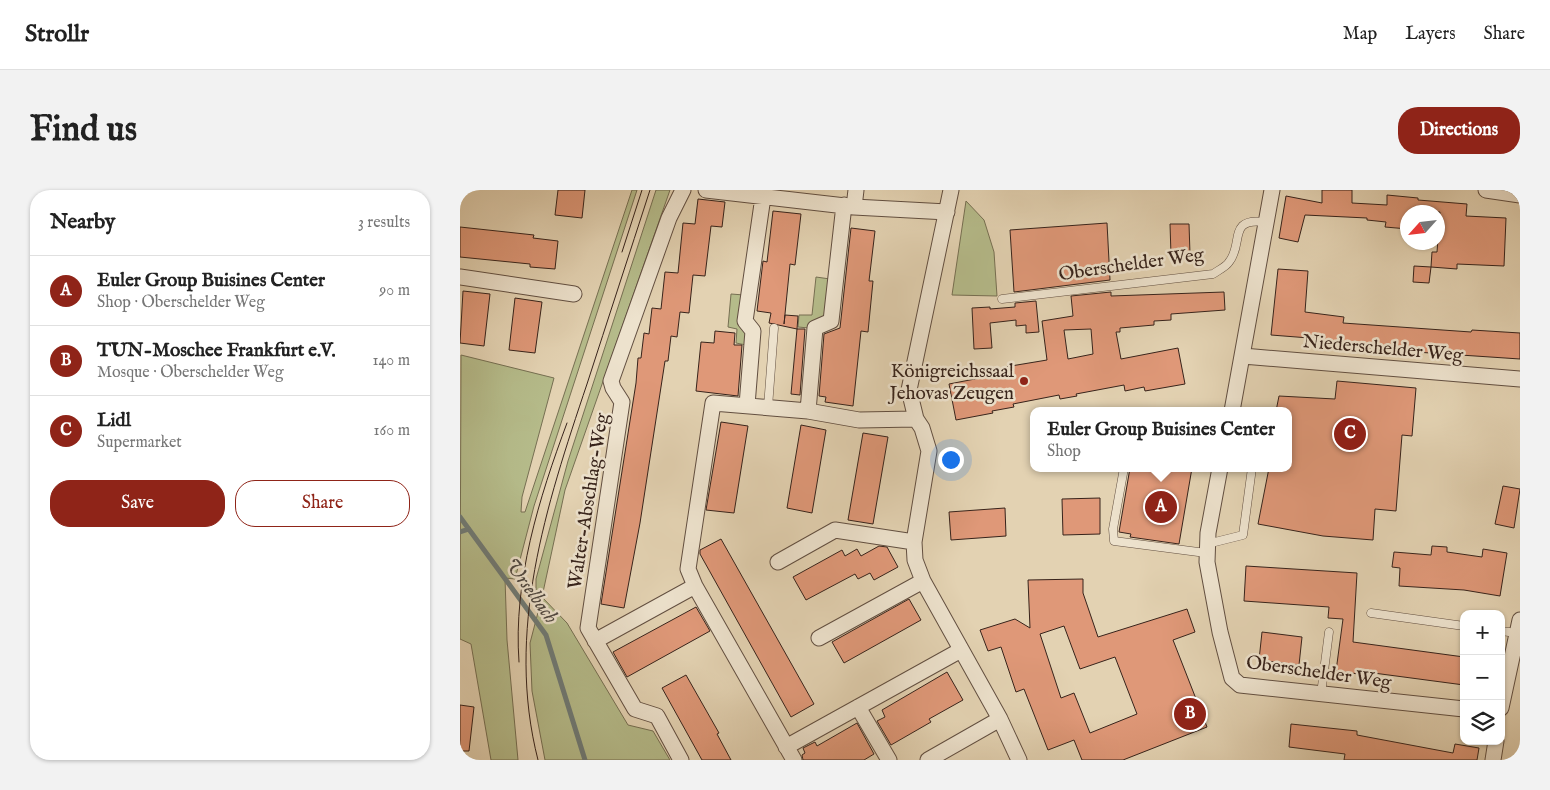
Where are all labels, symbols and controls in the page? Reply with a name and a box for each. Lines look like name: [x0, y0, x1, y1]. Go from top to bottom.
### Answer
text: Strollr: [25, 19, 89, 50]
text: Map: [1343, 23, 1377, 46]
text: Layers: [1405, 23, 1456, 46]
text: Share: [1484, 23, 1525, 46]
button: Directions: [1398, 107, 1520, 154]
text: Find us: [30, 108, 137, 153]
north arrow: [1400, 205, 1445, 250]
text: Nearby: [50, 209, 115, 236]
text: 3 results: [358, 213, 410, 233]
street label: Oberschelder Weg: [1057, 243, 1206, 287]
text: Euler Group Buisines Center: [97, 269, 325, 293]
text: A: [61, 281, 71, 301]
text: 90 m: [379, 281, 410, 301]
text: Shop · Oberschelder Weg: [97, 293, 265, 313]
street label: Niederschelder Weg: [1302, 330, 1465, 368]
text: TUN-Moschee Frankfurt e.V.: [97, 339, 336, 363]
text: B: [61, 351, 71, 371]
text: 140 m: [372, 351, 410, 371]
place label: Königreichssaal Jehovas Zeugen: [887, 360, 1015, 406]
text: Mosque · Oberschelder Weg: [97, 363, 284, 383]
marker: Königreichssaal Jehovas Zeugen: [1018, 375, 1030, 387]
popup: [1030, 407, 1292, 472]
text: Lidl: [97, 409, 131, 433]
street label: Walter-Abschlag-Weg: [563, 411, 615, 591]
pin: C: [1334, 415, 1366, 453]
text: Euler Group Buisines Center: [1047, 418, 1275, 442]
text: C: [60, 421, 72, 441]
text: 160 m: [374, 421, 410, 441]
text: Supermarket: [97, 433, 182, 453]
text: Shop: [1047, 442, 1081, 462]
your location: [938, 447, 964, 473]
button: Save: [50, 480, 225, 527]
button: Share: [235, 480, 410, 527]
pin: A: [1145, 488, 1177, 526]
water label: Urselbach: [499, 553, 563, 629]
map controls: [1460, 610, 1505, 745]
button: +: [1460, 610, 1505, 655]
street label: Oberschelder Weg: [1245, 651, 1394, 695]
button: −: [1460, 655, 1505, 700]
pin: B: [1174, 695, 1206, 733]
button: layers: [1460, 700, 1505, 745]

